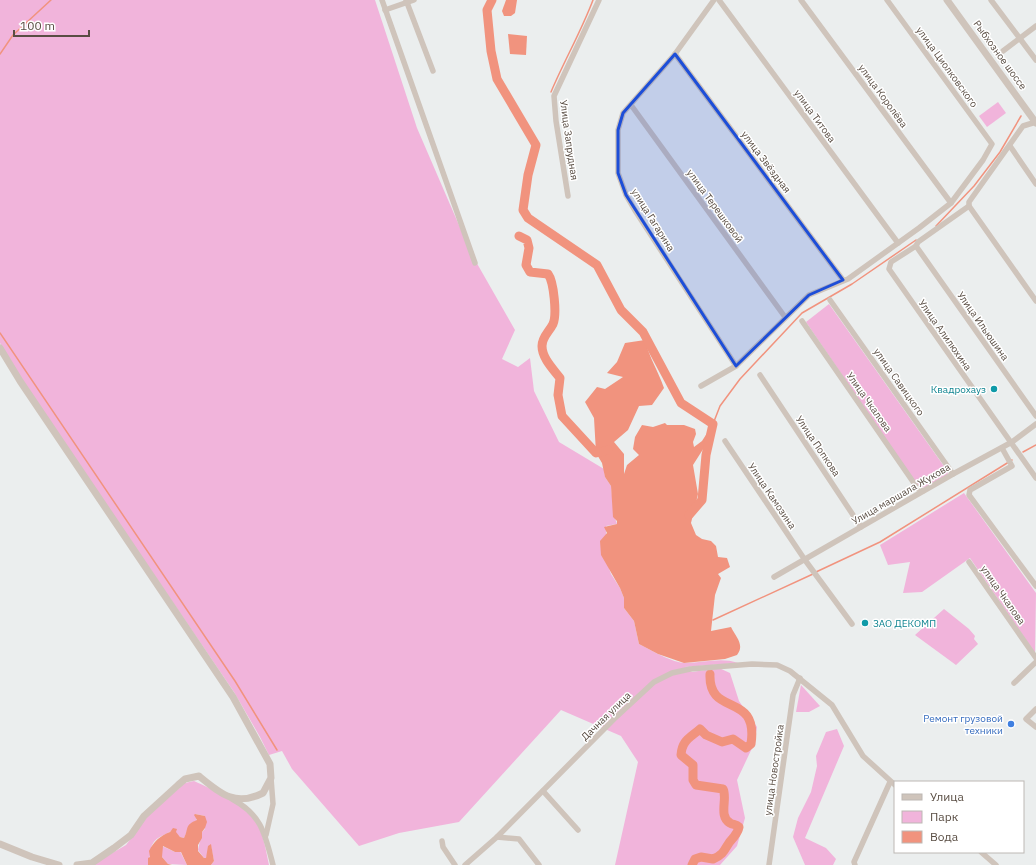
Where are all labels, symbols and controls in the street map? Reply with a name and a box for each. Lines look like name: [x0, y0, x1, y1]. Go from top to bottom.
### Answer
scale bar: [14, 12, 89, 38]
text: 100 m: [20, 18, 55, 33]
street label: Рыбхозное шоссе: [970, 18, 1030, 93]
street label: улица Циолковского: [913, 24, 981, 110]
street label: улица Королёва: [856, 62, 911, 131]
street label: улица Титова: [791, 87, 839, 146]
street label: Улица Запрудная: [557, 99, 581, 181]
street label: улица Звёздная: [738, 128, 794, 196]
street label: улица Терешковой: [684, 167, 746, 245]
street label: улица Гагарина: [628, 186, 678, 255]
street label: Улица Ильюшина: [954, 289, 1012, 364]
street label: Улица Алилюхина: [916, 297, 975, 374]
street label: улица Савицкого: [871, 346, 927, 419]
street label: Улица Чкалова: [844, 370, 895, 435]
place label: Квадрохауз: [931, 383, 986, 396]
marker: Квадрохауз: [989, 384, 999, 394]
street label: Улица Попкова: [793, 413, 844, 479]
street label: Улица Камозина: [745, 460, 799, 532]
street label: Улица маршала Жукова: [849, 460, 953, 528]
street label: улица Чкалова: [978, 563, 1029, 628]
place label: ЗАО ДЕКОМП: [873, 617, 936, 630]
marker: ЗАО ДЕКОМП: [860, 618, 870, 628]
street label: Дачная улица: [578, 688, 634, 743]
place label: Ремонт грузовой техники: [923, 712, 1003, 737]
marker: Ремонт грузовой техники: [1006, 719, 1016, 729]
street label: улица Новостройка: [761, 723, 787, 816]
legend: [894, 781, 1024, 853]
text: Улица: [930, 789, 964, 804]
text: Парк: [930, 809, 959, 824]
text: Вода: [930, 829, 959, 844]

